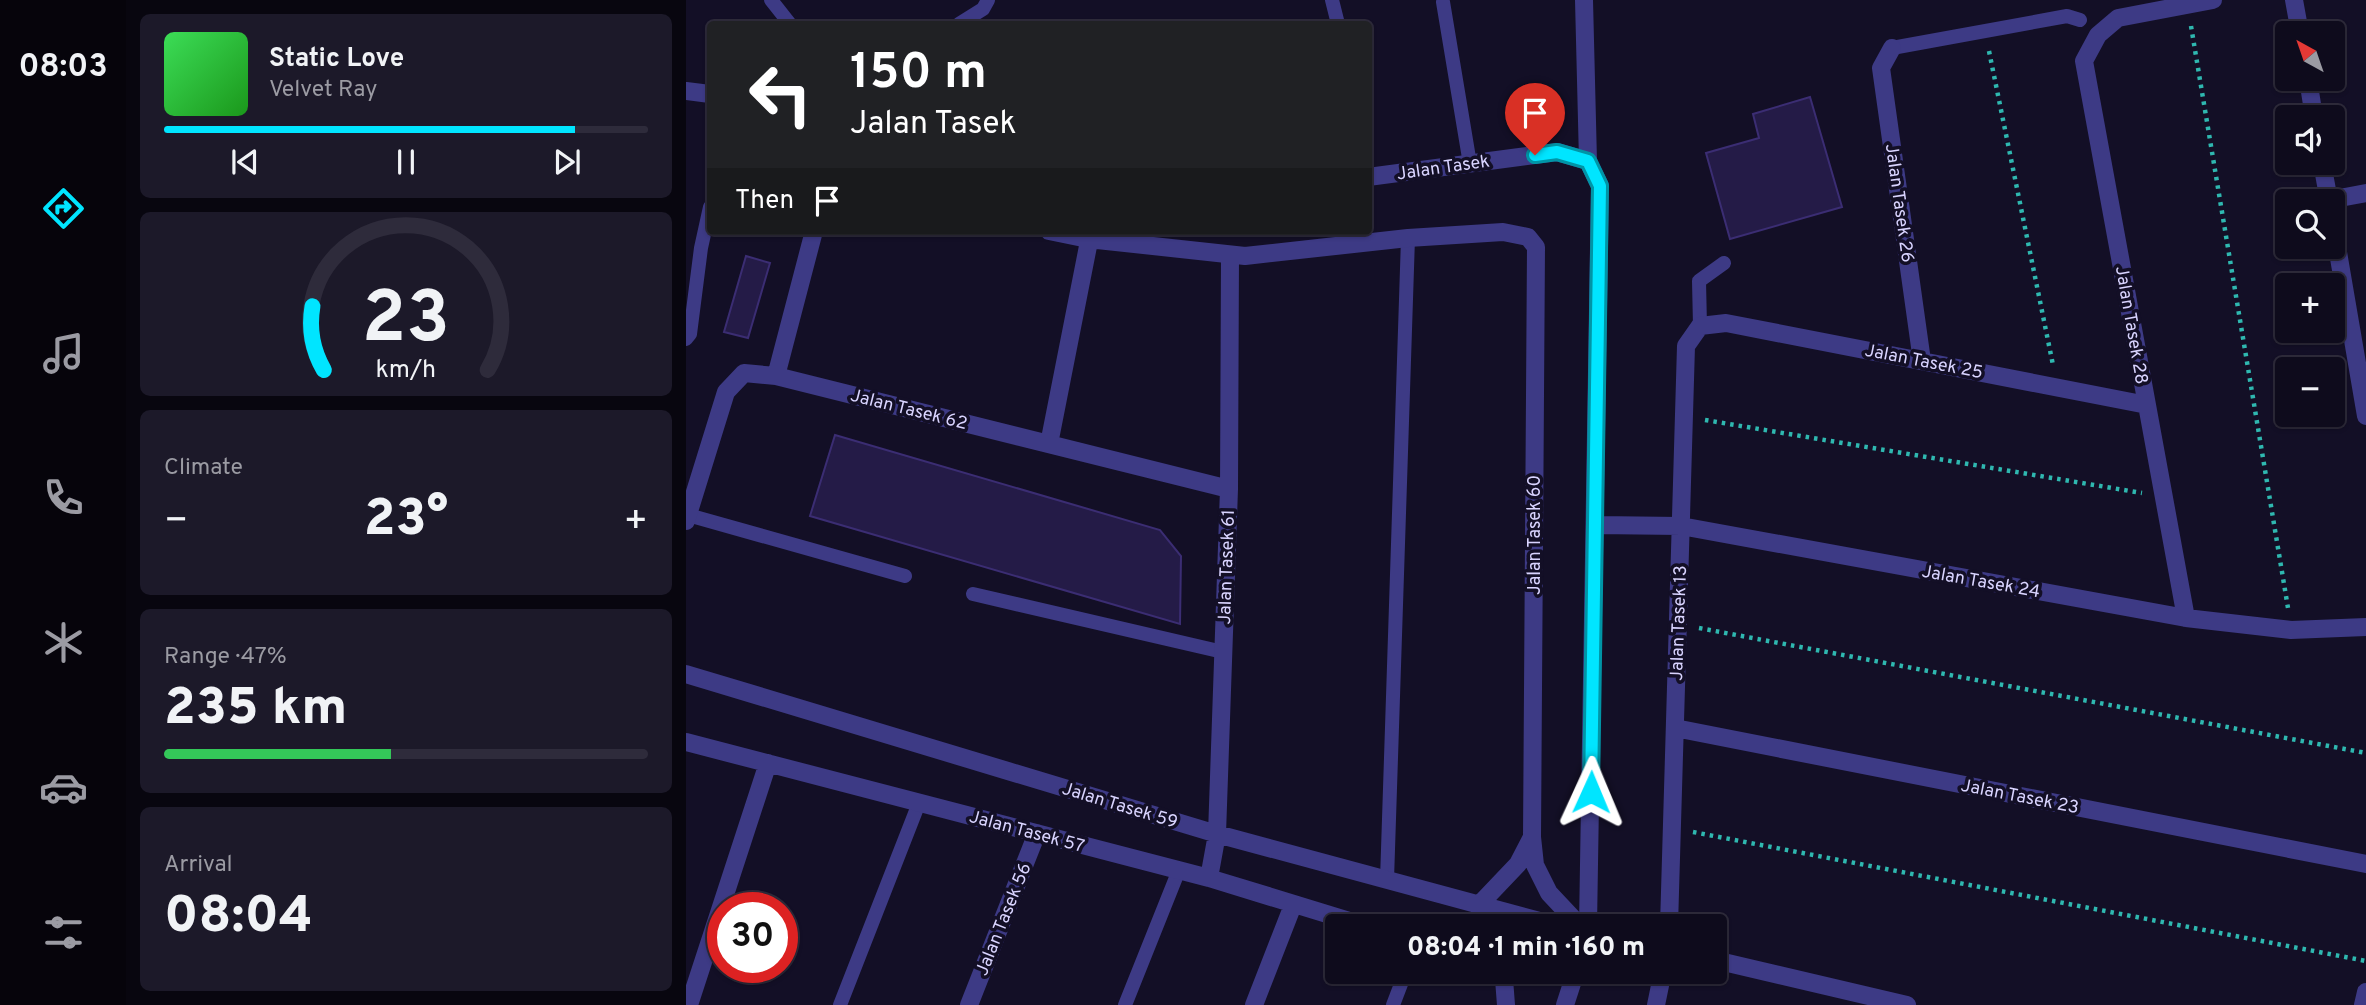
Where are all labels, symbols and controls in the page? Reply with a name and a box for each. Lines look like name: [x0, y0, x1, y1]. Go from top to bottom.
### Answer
north arrow: [2275, 21, 2345, 91]
map controls: [2275, 21, 2345, 427]
text: Static Love: [269, 43, 404, 76]
text: 150 m: [850, 44, 987, 106]
text: 08:03: [18, 48, 108, 88]
icon: left: [735, 49, 826, 140]
text: Velvet Ray: [269, 76, 377, 105]
pin: [1505, 83, 1565, 155]
icon: arrive: [1516, 94, 1554, 132]
text: Jalan Tasek: [850, 105, 1017, 145]
button: sound: [2275, 105, 2345, 175]
street label: Jalan Tasek 26: [1879, 142, 1918, 264]
icon: previous: [226, 143, 264, 181]
icon: pause: [387, 143, 425, 181]
icon: next: [548, 143, 586, 181]
street label: Jalan Tasek: [1395, 151, 1491, 186]
icon: arrive: [808, 182, 846, 220]
icon: directions: [39, 184, 88, 233]
text: Then: [735, 185, 794, 218]
button: search: [2275, 189, 2345, 259]
street label: Jalan Tasek 28: [2109, 264, 2152, 386]
button: +: [2275, 273, 2345, 343]
text: 23: [362, 277, 450, 369]
icon: music: [39, 329, 88, 378]
street label: Jalan Tasek 25: [1863, 340, 1985, 385]
text: km/h: [376, 355, 436, 387]
button: −: [2275, 357, 2345, 427]
street label: Jalan Tasek 62: [848, 385, 969, 436]
text: Climate: [164, 454, 243, 483]
icon: phone: [39, 473, 88, 522]
street label: Jalan Tasek 60: [1524, 475, 1547, 595]
text: 23°: [364, 488, 448, 554]
text: −: [164, 498, 189, 547]
text: +: [623, 498, 648, 547]
street label: Jalan Tasek 61: [1214, 509, 1241, 625]
street label: Jalan Tasek 24: [1920, 561, 2042, 604]
street label: Jalan Tasek 13: [1666, 565, 1693, 681]
icon: climate: [39, 618, 88, 667]
text: Range · 47%: [164, 643, 287, 672]
text: 235 km: [164, 677, 347, 743]
position arrow: [1554, 755, 1628, 829]
icon: car: [39, 763, 88, 812]
street label: Jalan Tasek 23: [1959, 775, 2081, 820]
street label: Jalan Tasek 59: [1059, 778, 1180, 835]
street label: Jalan Tasek 57: [967, 806, 1087, 859]
text: Arrival: [164, 851, 233, 880]
street label: Jalan Tasek 56: [971, 860, 1037, 979]
text: 08:04: [164, 885, 313, 951]
speed limit sign: 30: [707, 892, 798, 983]
icon: filters: [39, 908, 88, 957]
text: 08:04 · 1 min · 160 m: [1407, 932, 1645, 965]

